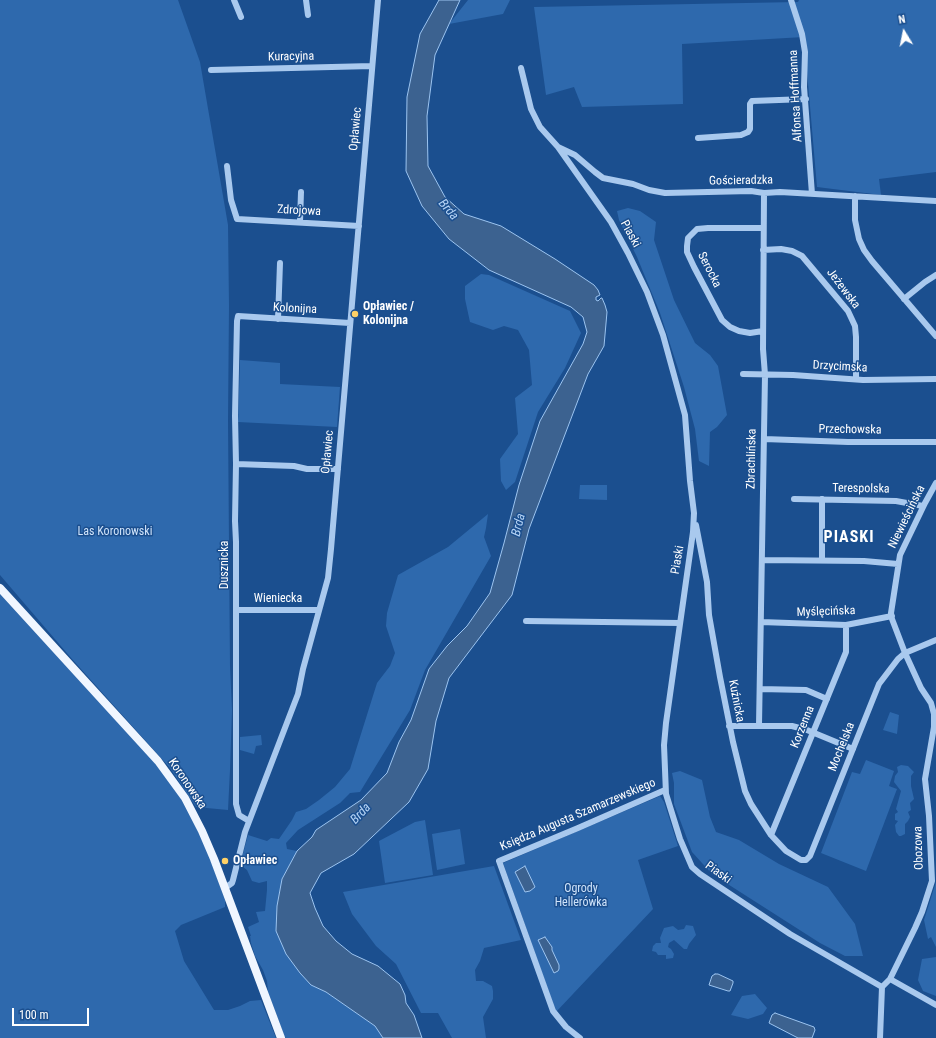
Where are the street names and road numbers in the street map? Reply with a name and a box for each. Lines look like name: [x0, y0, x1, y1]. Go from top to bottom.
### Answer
street label: Kuracyjna: [268, 49, 314, 65]
street label: Alfonsa Hoffmanna: [786, 49, 806, 143]
street label: Opławiec: [347, 107, 365, 151]
street label: Gościeradzka: [709, 173, 773, 189]
street label: Zdrojowa: [277, 203, 321, 219]
street label: Piaski: [617, 218, 643, 250]
street label: Serocka: [694, 250, 724, 290]
street label: Jeżewska: [823, 266, 863, 312]
street label: Kolonijna: [273, 301, 317, 317]
street label: Drzycimska: [812, 358, 868, 376]
street label: Przechowska: [818, 422, 882, 438]
street label: Zbrachlińska: [744, 429, 760, 489]
street label: Opławiec: [319, 430, 337, 474]
street label: Terespolska: [832, 481, 890, 497]
street label: Niewieścińska: [886, 483, 928, 551]
street label: Dusznicka: [218, 541, 232, 589]
street label: Piaski: [668, 545, 688, 575]
street label: Wieniecka: [254, 592, 302, 606]
street label: Myślęcińska: [796, 604, 856, 620]
street label: Kuźnicka: [725, 679, 747, 723]
street label: Korzenna: [788, 704, 818, 750]
street label: Mochelska: [826, 720, 858, 774]
street label: Koronowska: [165, 756, 209, 812]
street label: Księdza Augusta Szamarzewskiego: [498, 776, 658, 854]
street label: Obozowa: [911, 826, 927, 870]
street label: Piaski: [702, 859, 734, 887]

